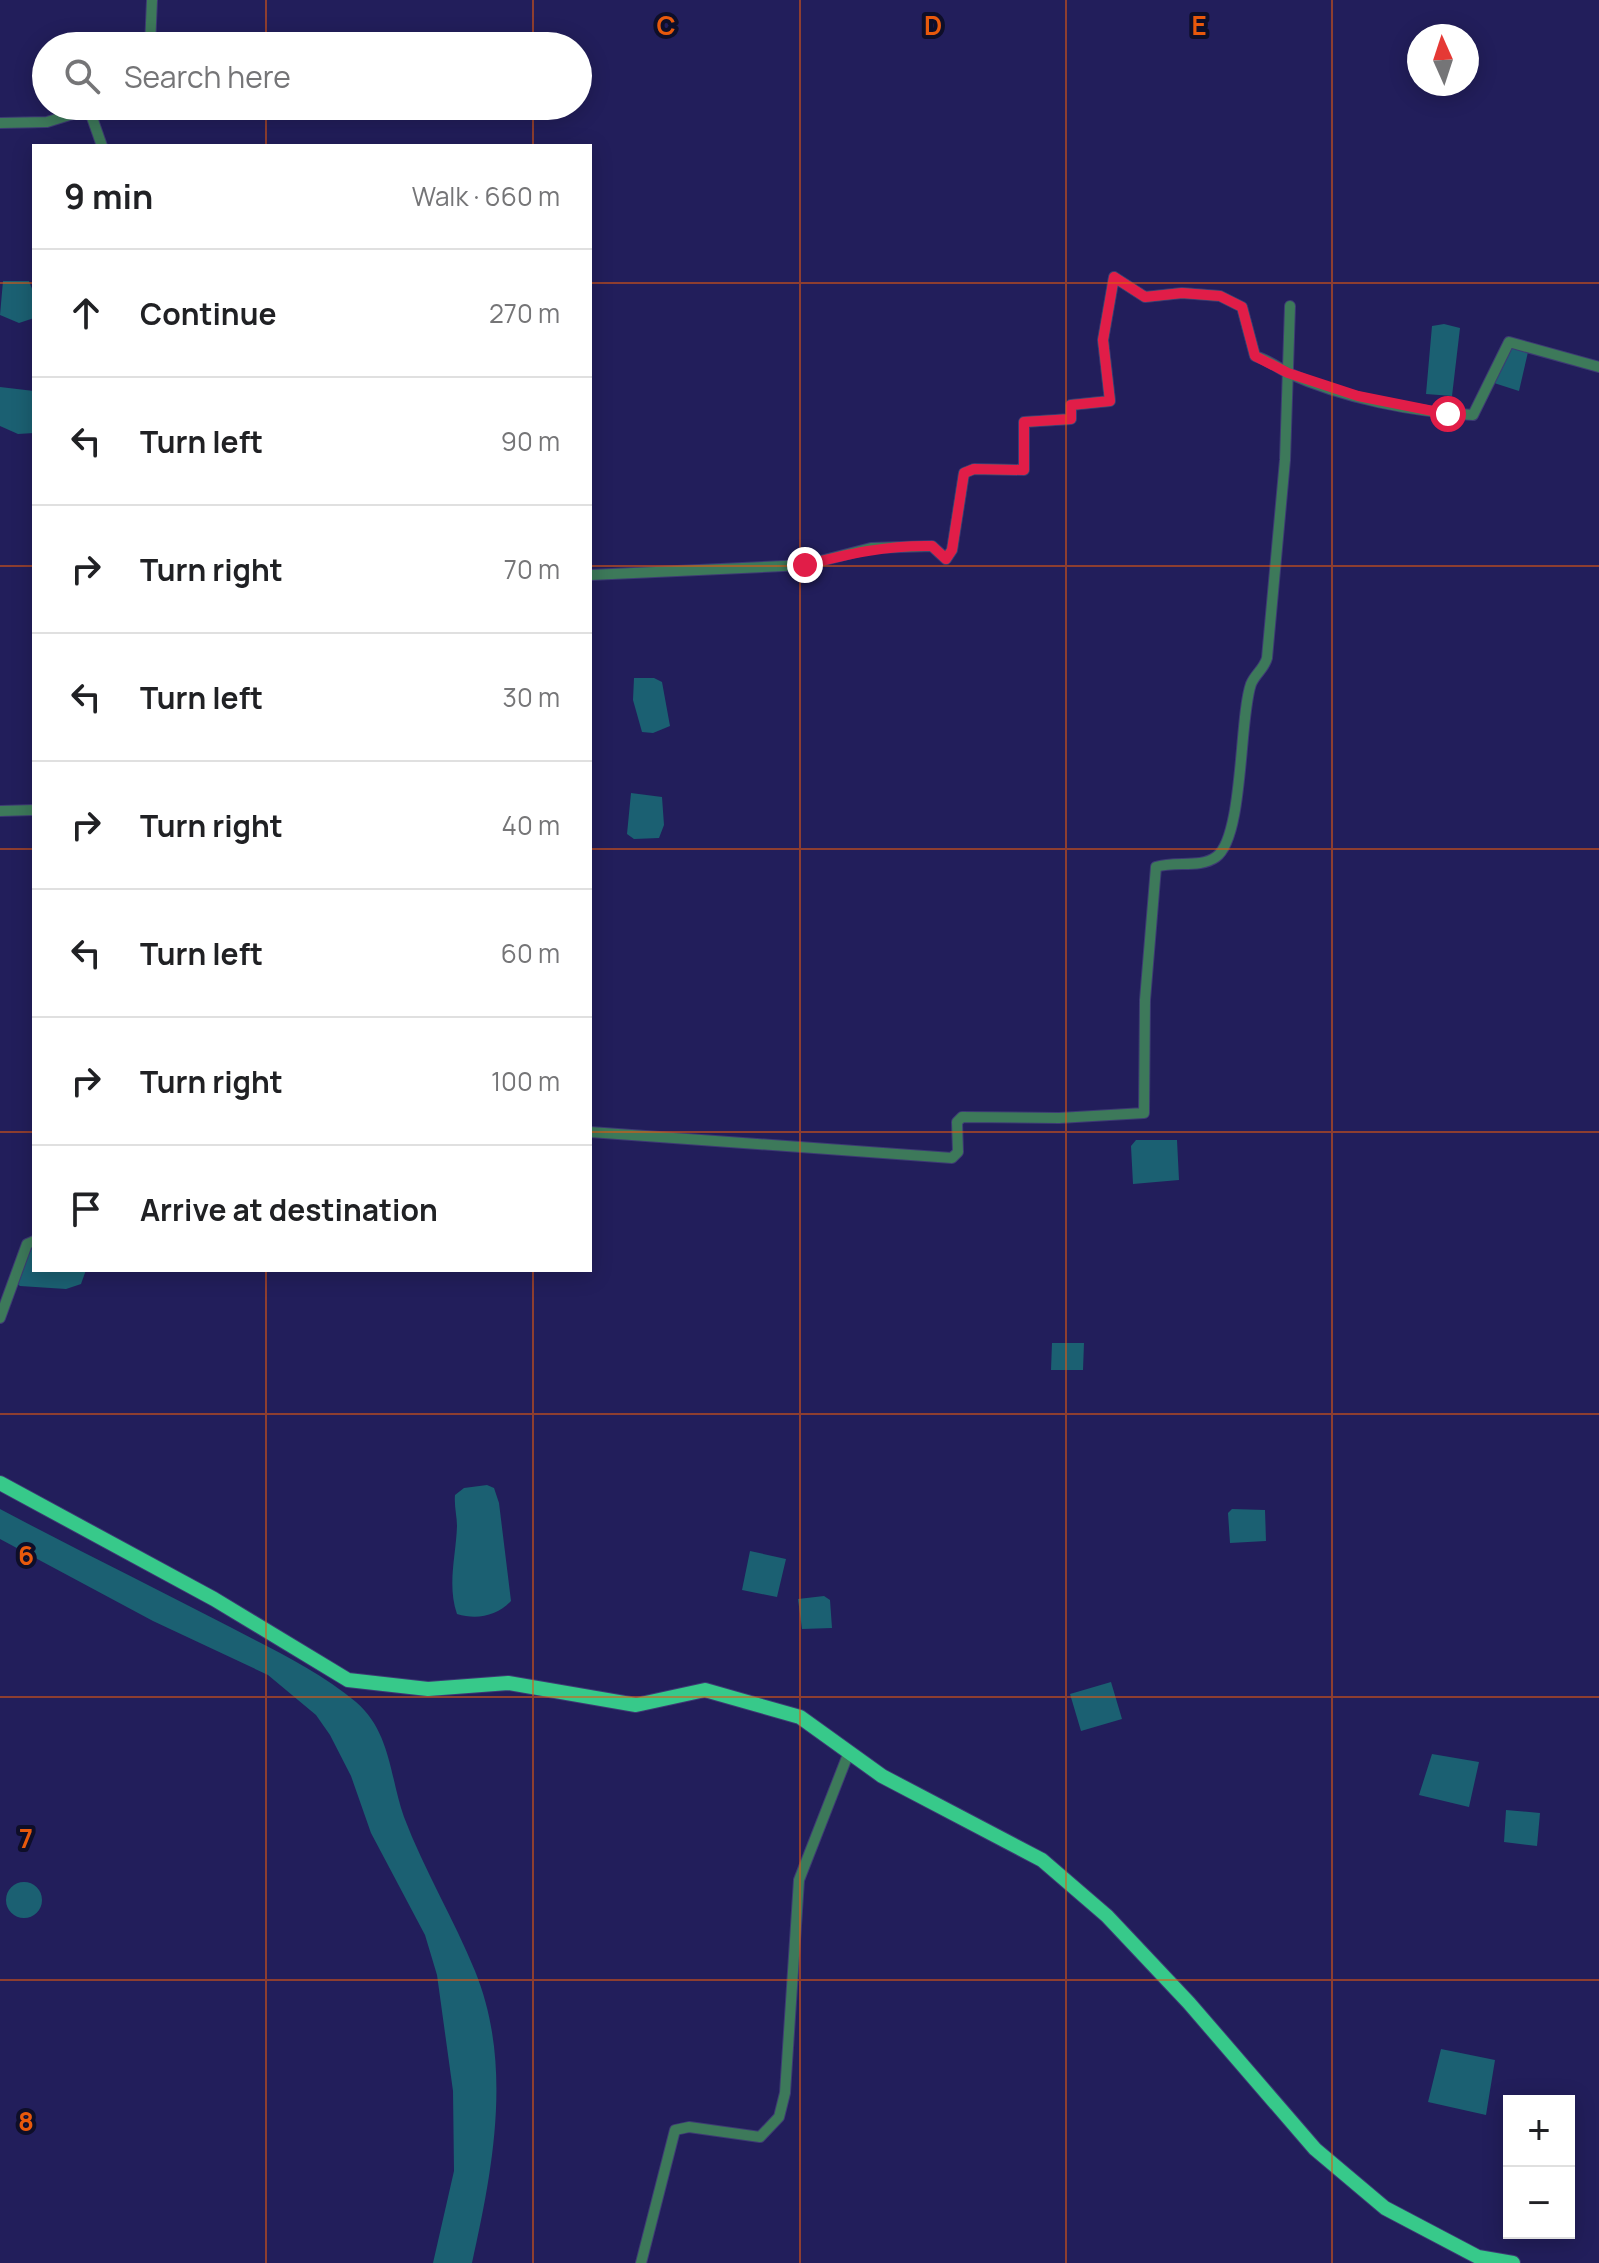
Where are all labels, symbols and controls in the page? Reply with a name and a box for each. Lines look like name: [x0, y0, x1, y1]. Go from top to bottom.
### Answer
text: C: [656, 7, 676, 43]
text: D: [924, 7, 942, 43]
text: E: [1191, 7, 1207, 43]
north arrow: [1407, 24, 1479, 96]
search box: [32, 32, 592, 120]
icon: search: [60, 54, 104, 98]
text: Search here: [124, 56, 291, 97]
text: 9 min: [64, 173, 153, 219]
text: Walk · 660 m: [412, 178, 560, 214]
icon: ahead: [64, 291, 108, 335]
text: Continue: [140, 293, 276, 334]
text: 270 m: [489, 295, 560, 331]
route start: [1430, 396, 1466, 432]
icon: left: [64, 419, 108, 463]
text: Turn left: [140, 421, 263, 462]
text: 90 m: [501, 423, 560, 459]
icon: right: [64, 547, 108, 591]
route end: [787, 547, 823, 583]
text: Turn right: [140, 549, 283, 590]
text: 70 m: [504, 551, 560, 587]
icon: left: [64, 675, 108, 719]
text: Turn left: [140, 677, 263, 718]
text: 30 m: [503, 679, 560, 715]
icon: right: [64, 803, 108, 847]
text: Turn right: [140, 805, 283, 846]
text: 40 m: [502, 807, 560, 843]
icon: left: [64, 931, 108, 975]
text: Turn left: [140, 933, 263, 974]
text: 60 m: [501, 935, 560, 971]
icon: right: [64, 1059, 108, 1103]
text: Turn right: [140, 1061, 283, 1102]
text: 100 m: [491, 1063, 560, 1099]
icon: arrive: [64, 1187, 108, 1231]
text: Arrive at destination: [140, 1189, 438, 1230]
text: 6: [18, 1537, 34, 1573]
text: 7: [19, 1820, 33, 1856]
map controls: [1503, 2095, 1575, 2239]
button: +: [1503, 2095, 1575, 2167]
text: 8: [18, 2103, 34, 2139]
button: −: [1503, 2167, 1575, 2239]

